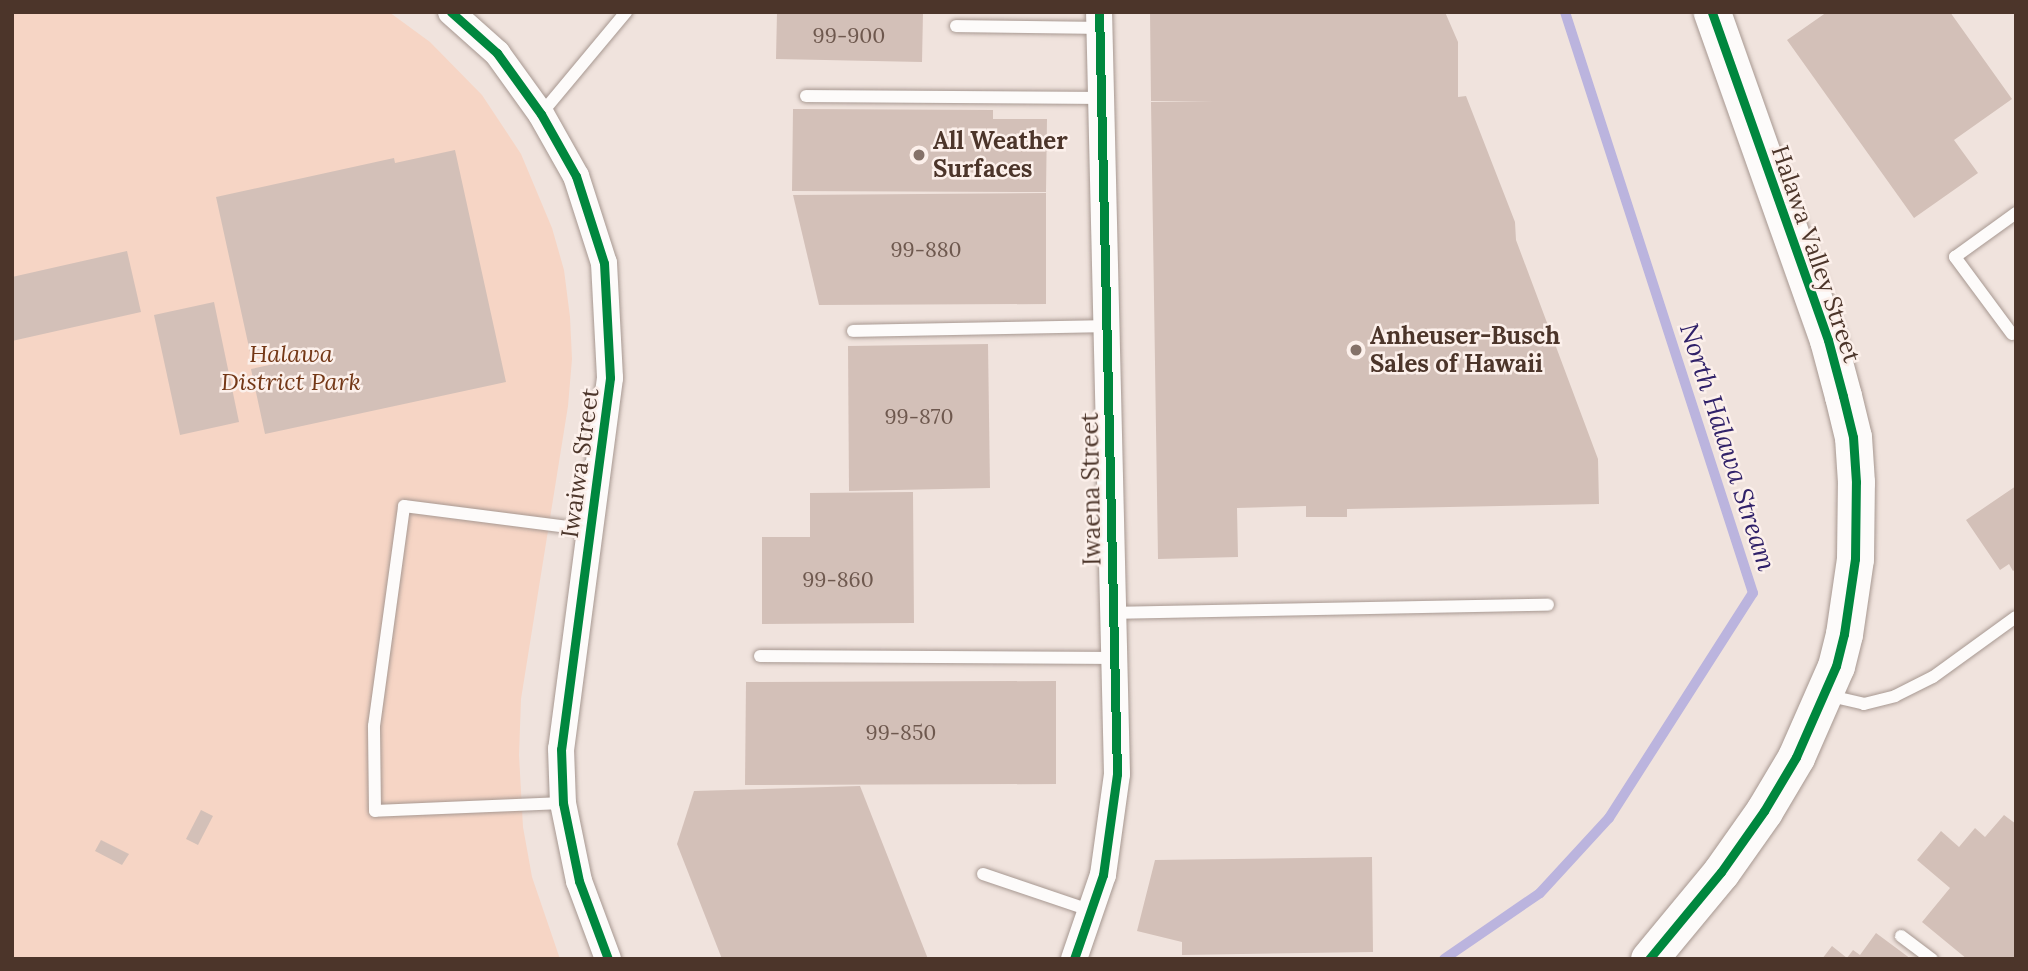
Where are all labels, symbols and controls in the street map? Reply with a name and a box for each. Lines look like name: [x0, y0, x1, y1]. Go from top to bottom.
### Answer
house number: 99-900: [813, 23, 885, 49]
place label: All Weather Surfaces: [933, 127, 1068, 183]
street label: Halawa Valley Street: [1765, 142, 1867, 366]
marker: All Weather Surfaces: [911, 147, 927, 163]
house number: 99-880: [890, 237, 962, 263]
water label: North Hālawa Stream: [1673, 319, 1783, 575]
place label: Anheuser-Busch Sales of Hawaii: [1370, 322, 1560, 378]
park label: Halawa District Park: [221, 340, 361, 396]
marker: Anheuser-Busch Sales of Hawaii: [1348, 342, 1364, 358]
street label: Iwaiwa Street: [555, 386, 605, 540]
house number: 99-870: [884, 404, 954, 430]
street label: Iwaena Street: [1075, 412, 1107, 566]
house number: 99-860: [802, 567, 874, 593]
house number: 99-850: [866, 720, 936, 746]

